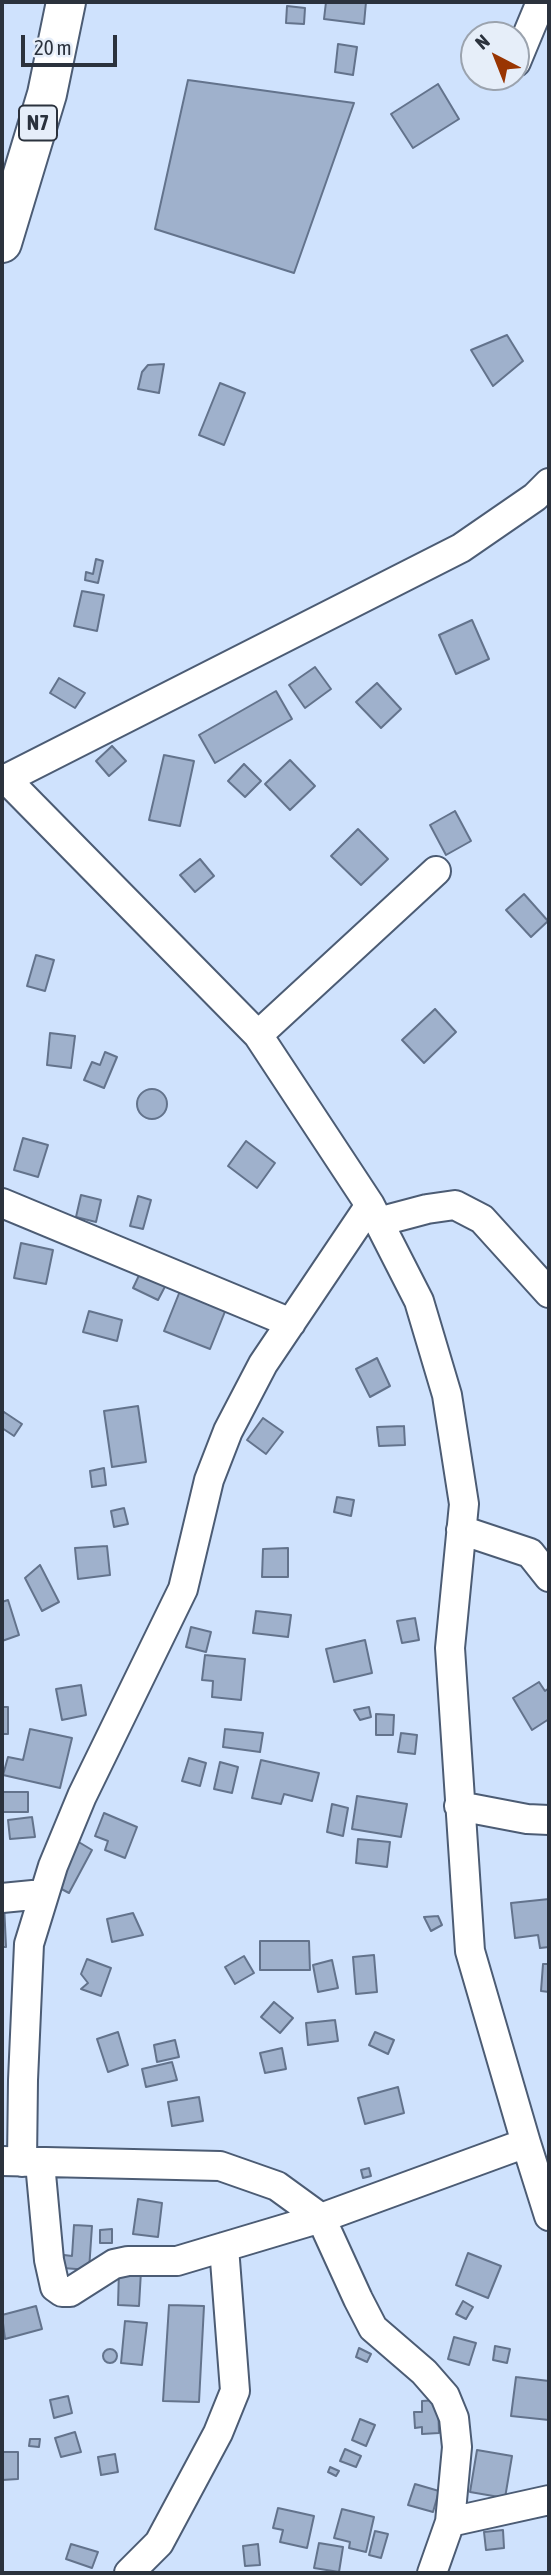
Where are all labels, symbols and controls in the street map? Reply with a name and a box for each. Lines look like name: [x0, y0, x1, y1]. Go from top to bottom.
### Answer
scale bar: [24, 21, 121, 65]
north arrow: [460, 21, 530, 91]
text: N: [471, 30, 494, 54]
text: 20 m: [34, 35, 72, 59]
road number: N7: [19, 106, 57, 140]

